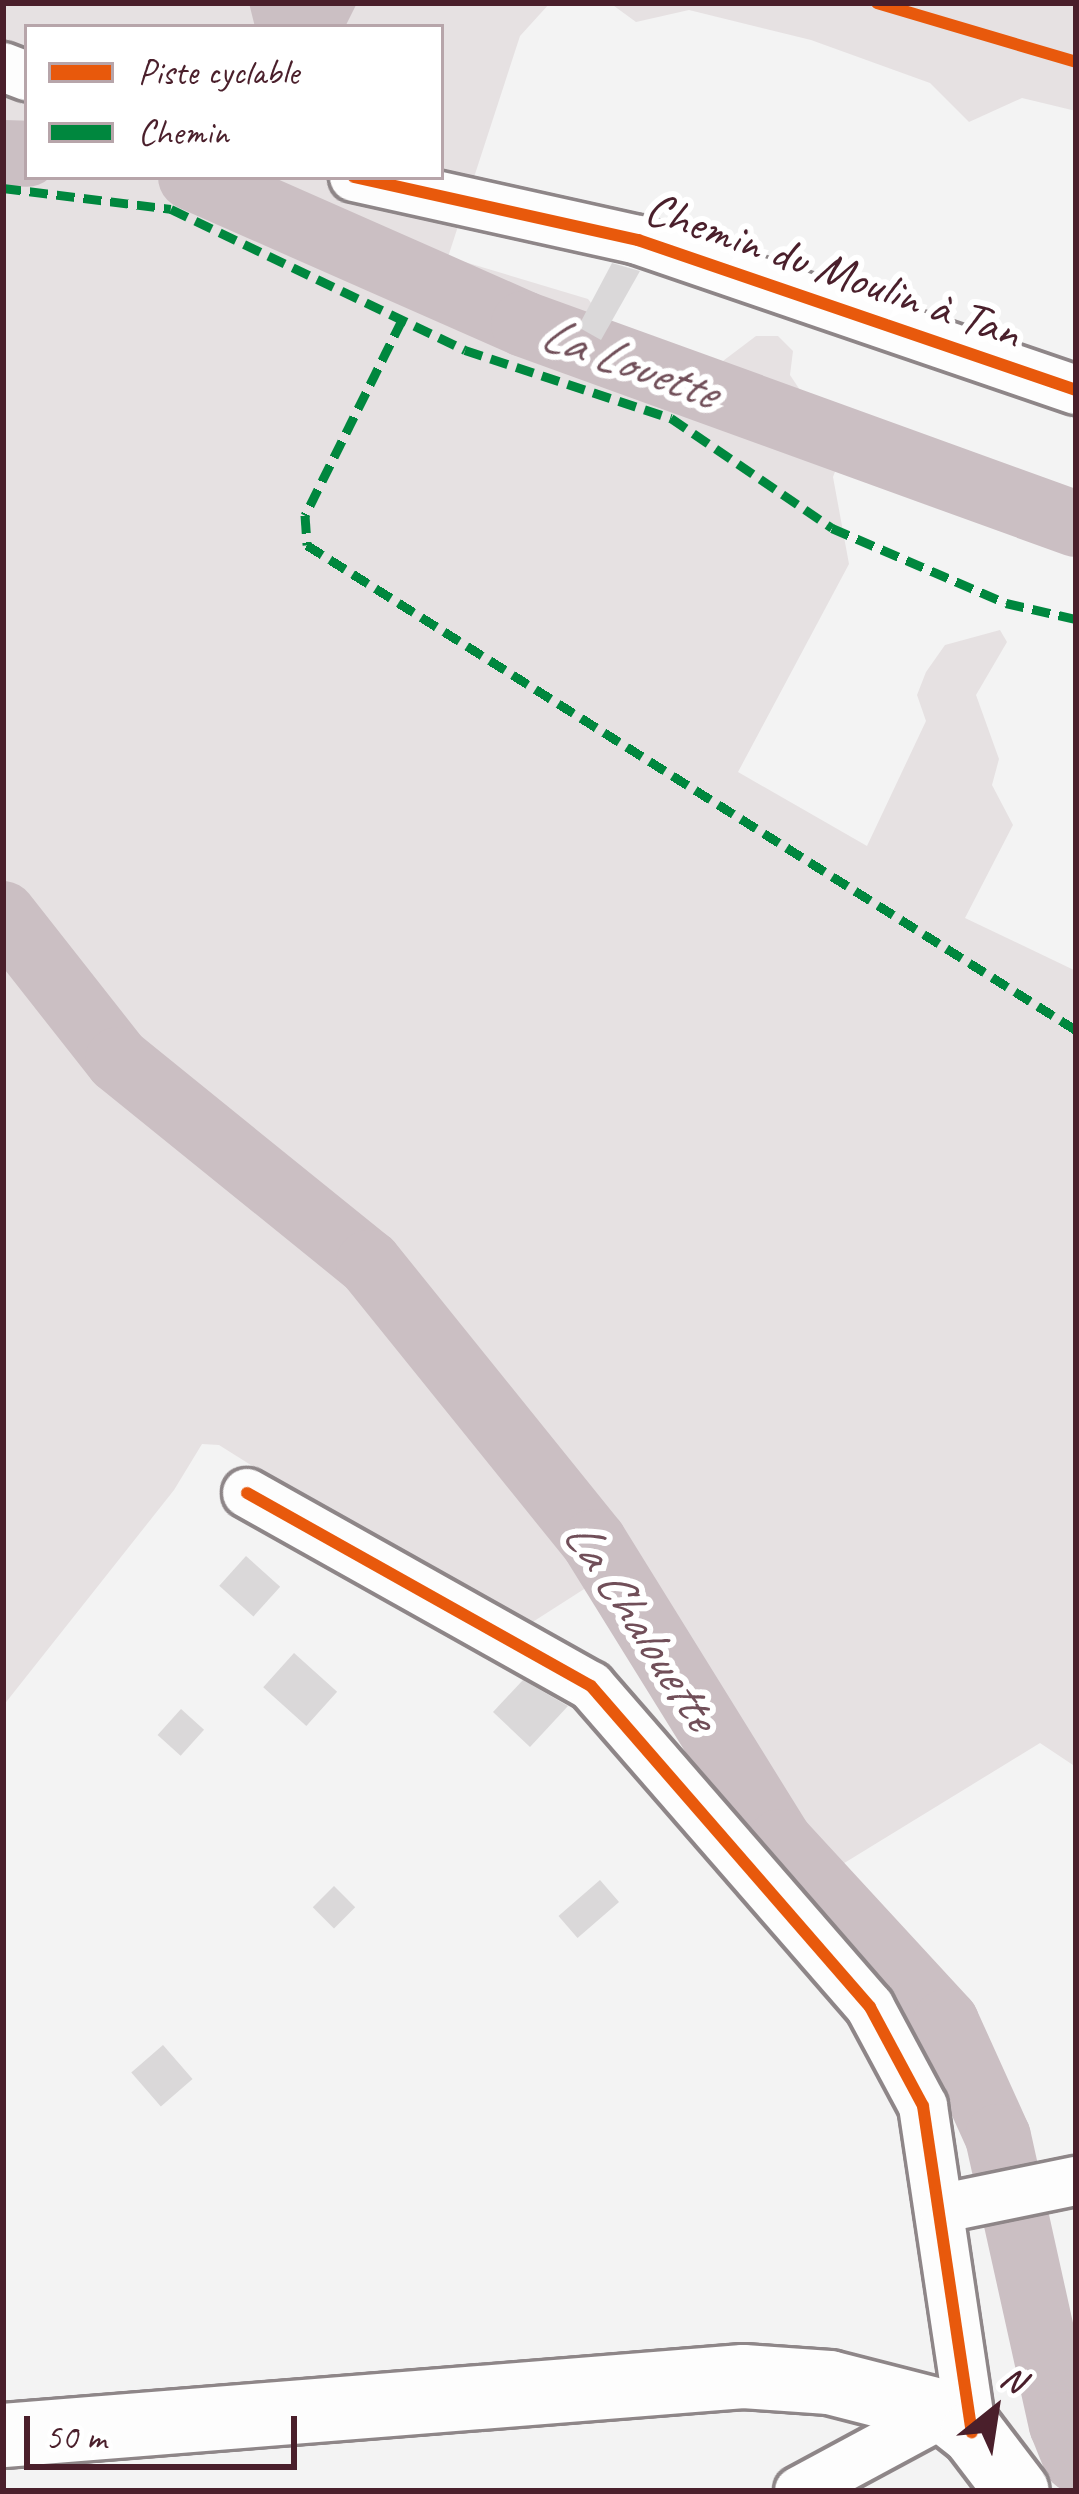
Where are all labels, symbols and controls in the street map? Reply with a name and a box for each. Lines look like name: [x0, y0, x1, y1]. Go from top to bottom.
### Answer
legend: [24, 24, 444, 180]
text: Piste cyclable: [138, 49, 299, 95]
text: Chemin: [138, 109, 228, 155]
street label: Chemin du Moulin à Tan: [638, 179, 1028, 361]
water label: La Louette: [533, 302, 725, 422]
water label: La Chalouette: [550, 1507, 732, 1741]
north arrow: [935, 2350, 1055, 2470]
text: N: [994, 2356, 1032, 2402]
scale bar: [30, 2392, 303, 2466]
text: 50 m: [45, 2414, 106, 2460]

